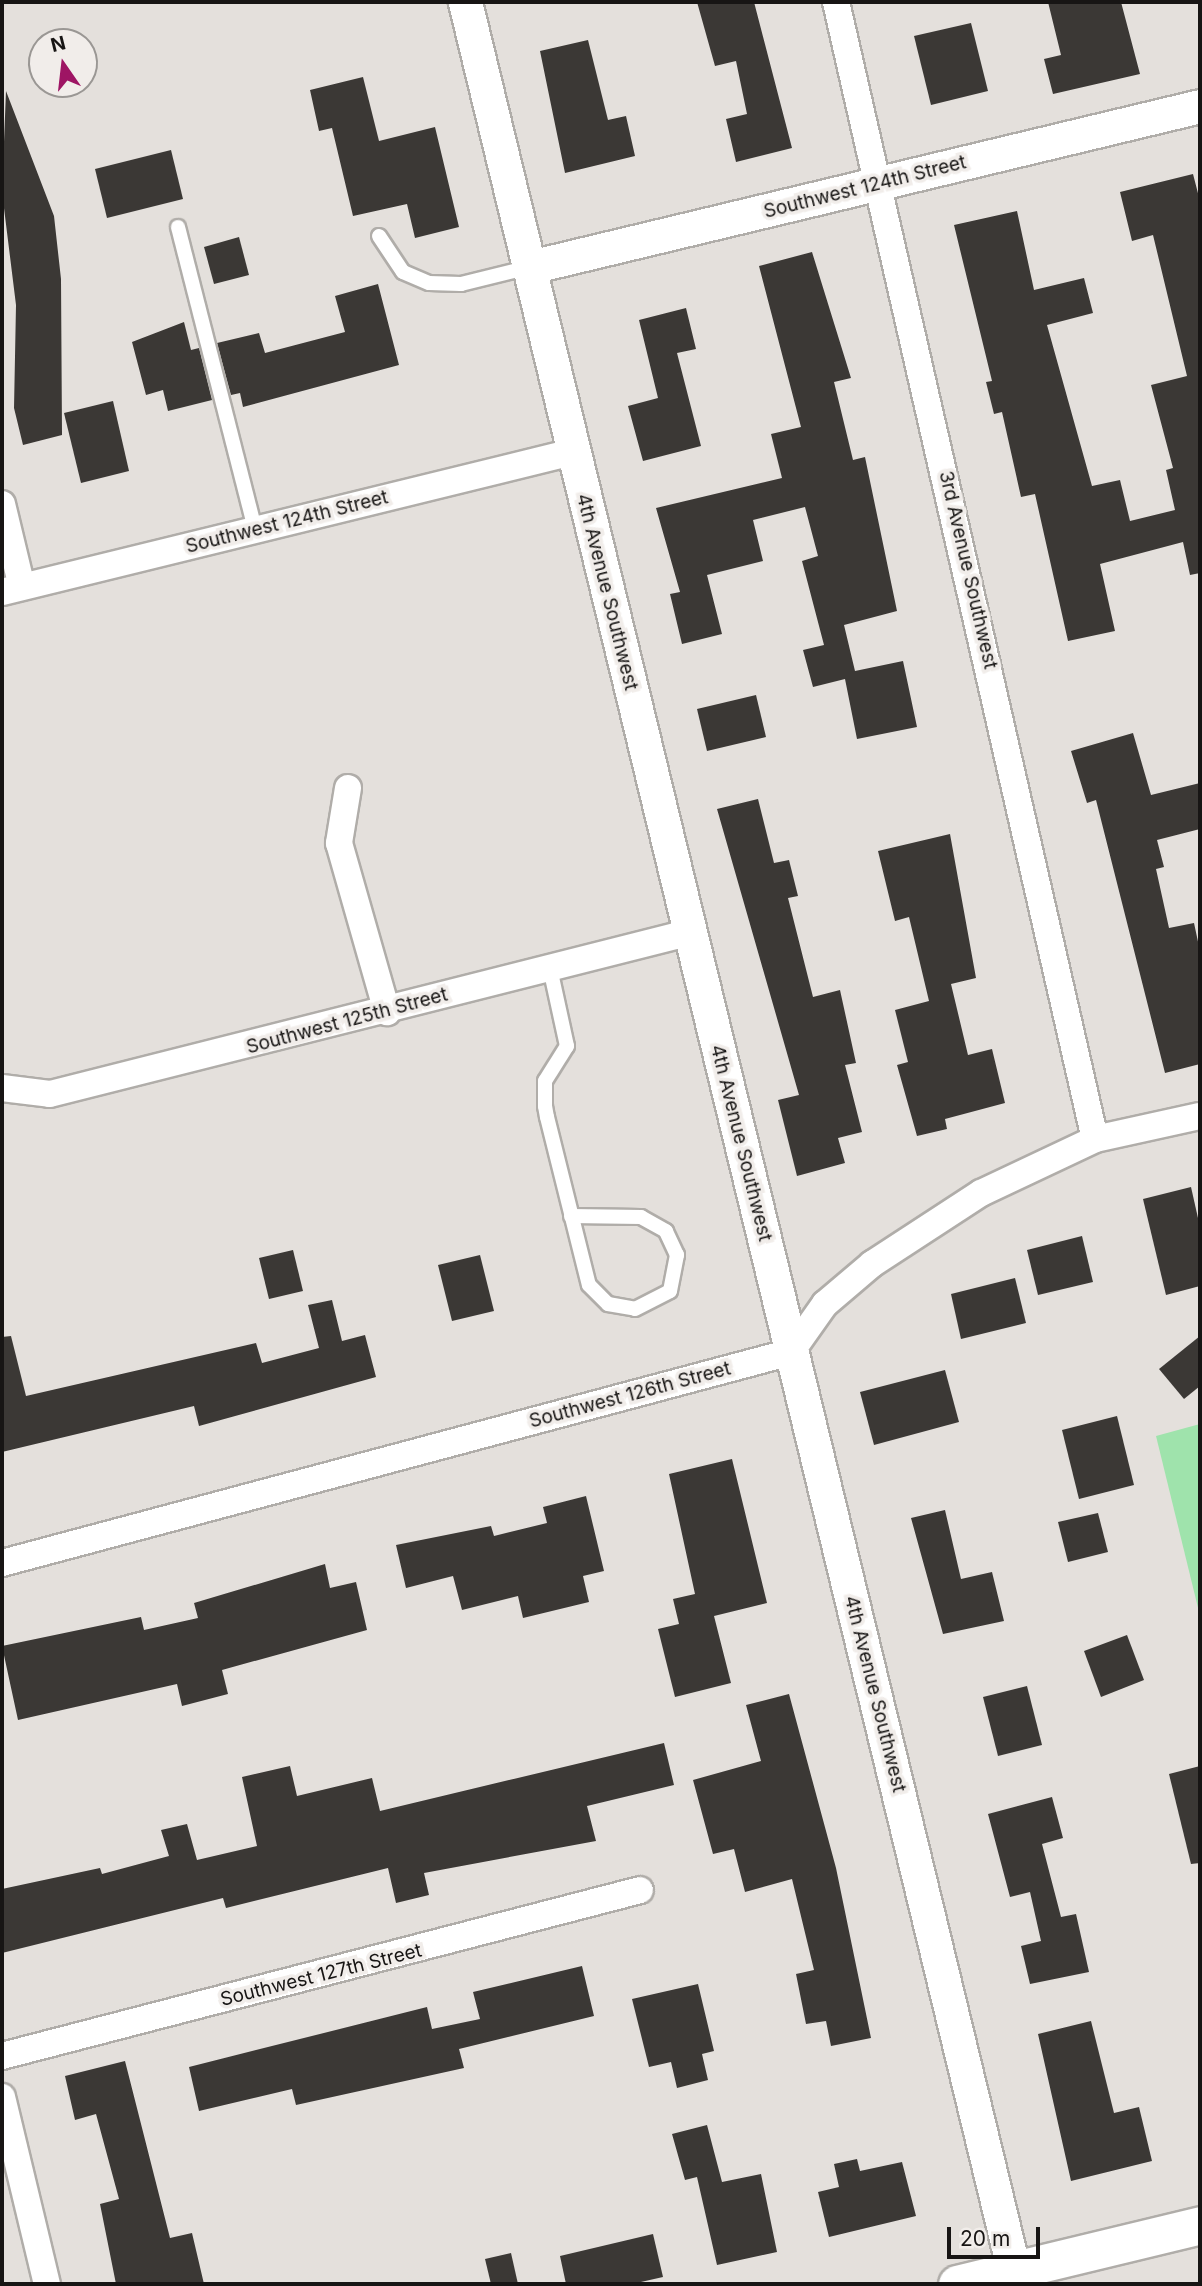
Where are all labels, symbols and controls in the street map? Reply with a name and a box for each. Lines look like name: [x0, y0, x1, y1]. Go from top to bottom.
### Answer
north arrow: [28, 28, 98, 98]
text: N: [48, 31, 68, 57]
street label: Southwest 124th Street: [761, 151, 969, 223]
street label: 3rd Avenue Southwest: [934, 469, 1002, 671]
street label: Southwest 124th Street: [183, 486, 391, 558]
street label: 4th Avenue Southwest: [572, 491, 642, 693]
street label: Southwest 125th Street: [244, 983, 450, 1059]
street label: 4th Avenue Southwest: [706, 1042, 776, 1244]
street label: Southwest 126th Street: [527, 1357, 733, 1433]
street label: 4th Avenue Southwest: [840, 1593, 910, 1795]
street label: Southwest 127th Street: [218, 1939, 424, 2011]
scale bar: [950, 2212, 1043, 2256]
text: 20 m: [960, 2226, 1010, 2251]

